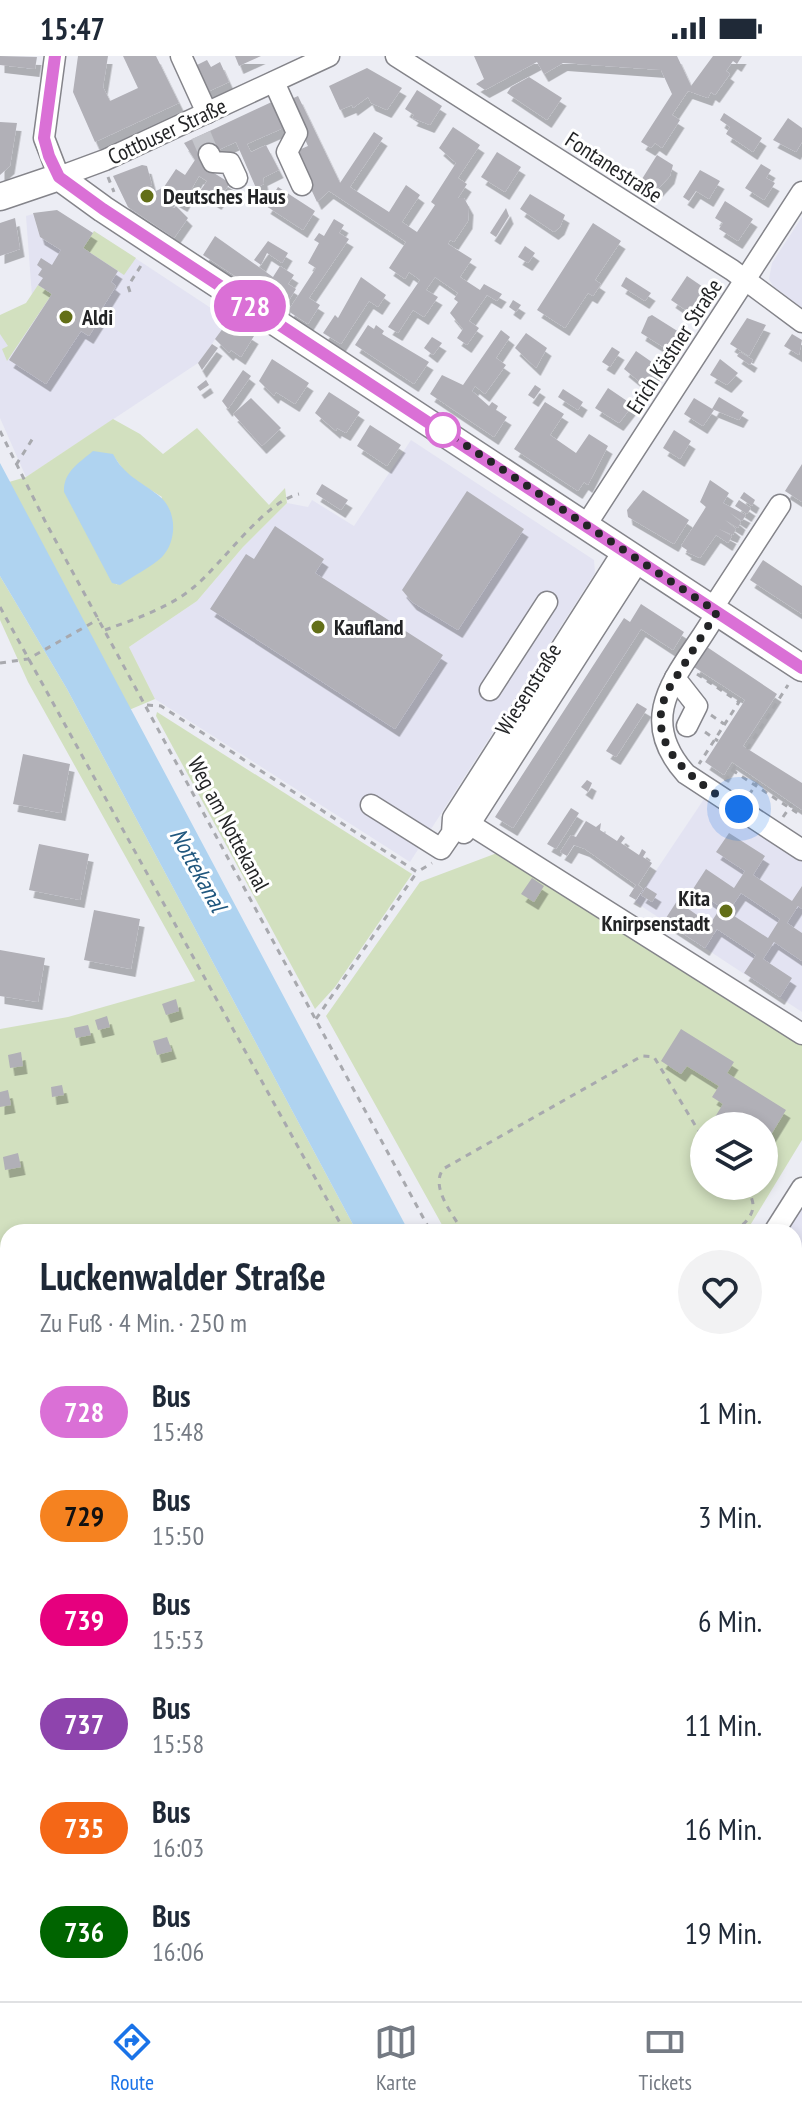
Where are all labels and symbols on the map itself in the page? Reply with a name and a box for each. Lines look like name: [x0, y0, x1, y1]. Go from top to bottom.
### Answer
street label: Cottbuser Straße: [103, 91, 231, 171]
street label: Fontanestraße: [560, 125, 668, 209]
place label: Deutsches Haus: [163, 182, 286, 210]
marker: Deutsches Haus: [138, 187, 156, 205]
street label: Erich Kästner Straße: [620, 273, 728, 419]
line badge: 728: [204, 280, 296, 332]
place label: Aldi: [81, 303, 113, 331]
marker: Aldi: [57, 308, 75, 326]
unlabelled marker: [426, 413, 460, 447]
place label: Kaufland: [334, 613, 404, 641]
marker: Kaufland: [309, 618, 327, 636]
street label: Wiesenstraße: [489, 638, 567, 740]
street label: Weg am Nottekanal: [183, 752, 275, 896]
your location: [719, 789, 759, 829]
water label: Nottekanal: [163, 823, 233, 917]
place label: Kita Knirpsenstadt: [601, 884, 711, 937]
marker: Kita Knirpsenstadt: [717, 902, 735, 920]

